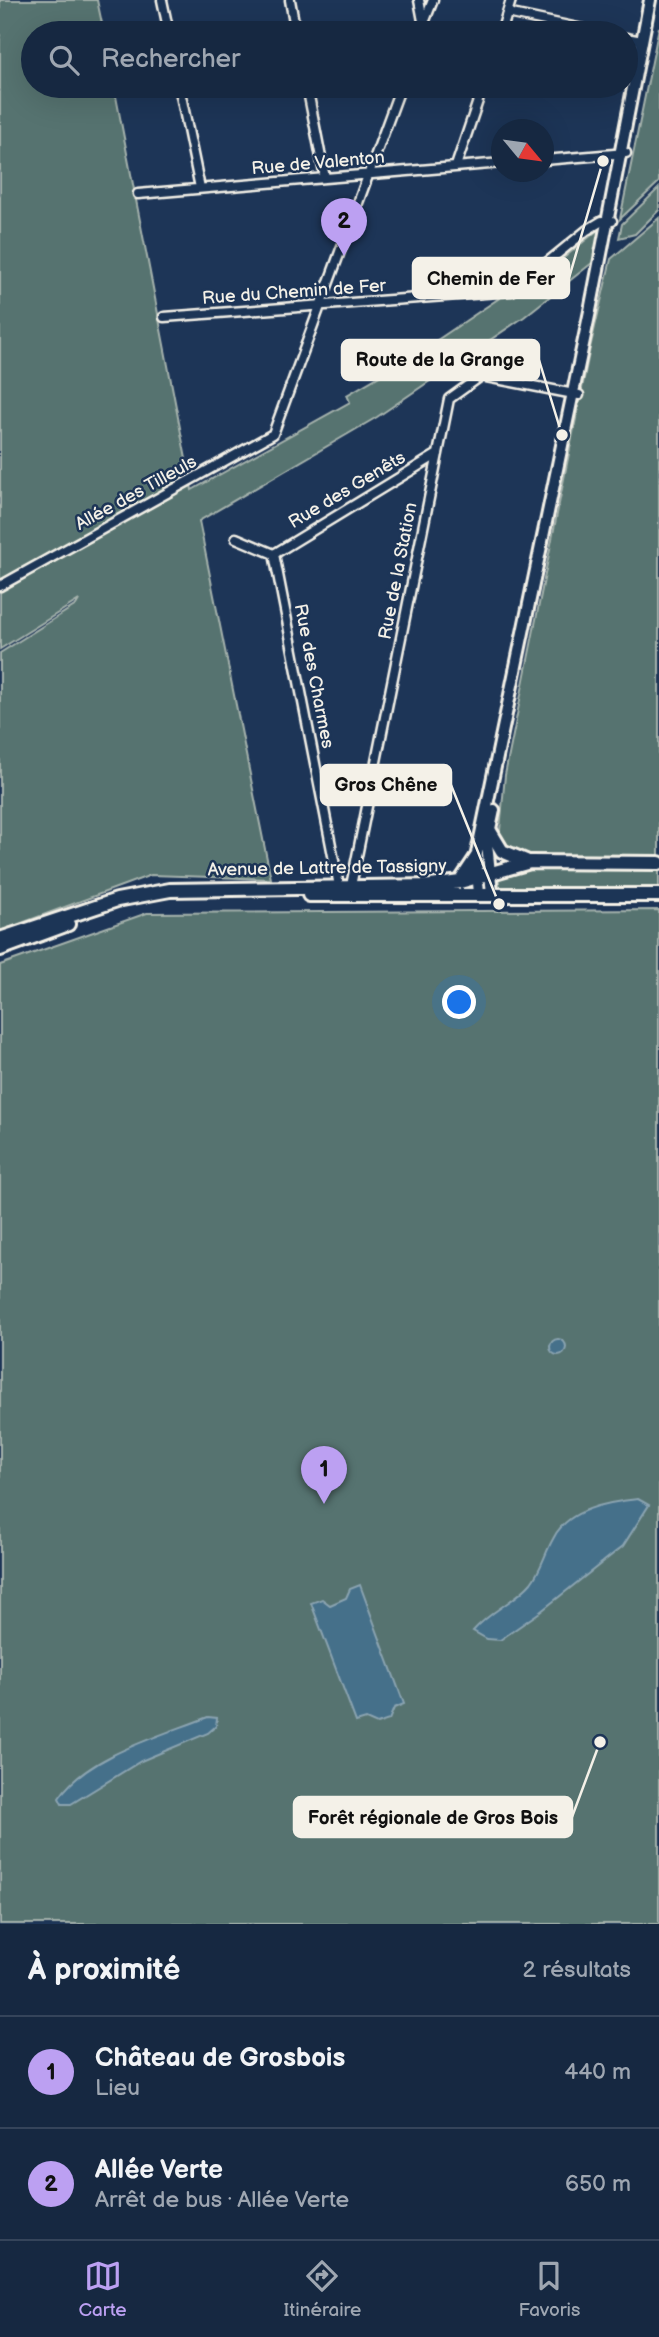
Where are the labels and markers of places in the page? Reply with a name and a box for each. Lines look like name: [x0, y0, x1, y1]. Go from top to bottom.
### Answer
pin: 2: [321, 198, 367, 256]
callout: Chemin de Fer: [413, 258, 569, 298]
callout: Route de la Grange: [342, 340, 539, 380]
callout: Gros Chêne: [321, 765, 451, 805]
pin: 1: [301, 1446, 347, 1504]
callout: Forêt régionale de Gros Bois: [294, 1797, 572, 1837]

